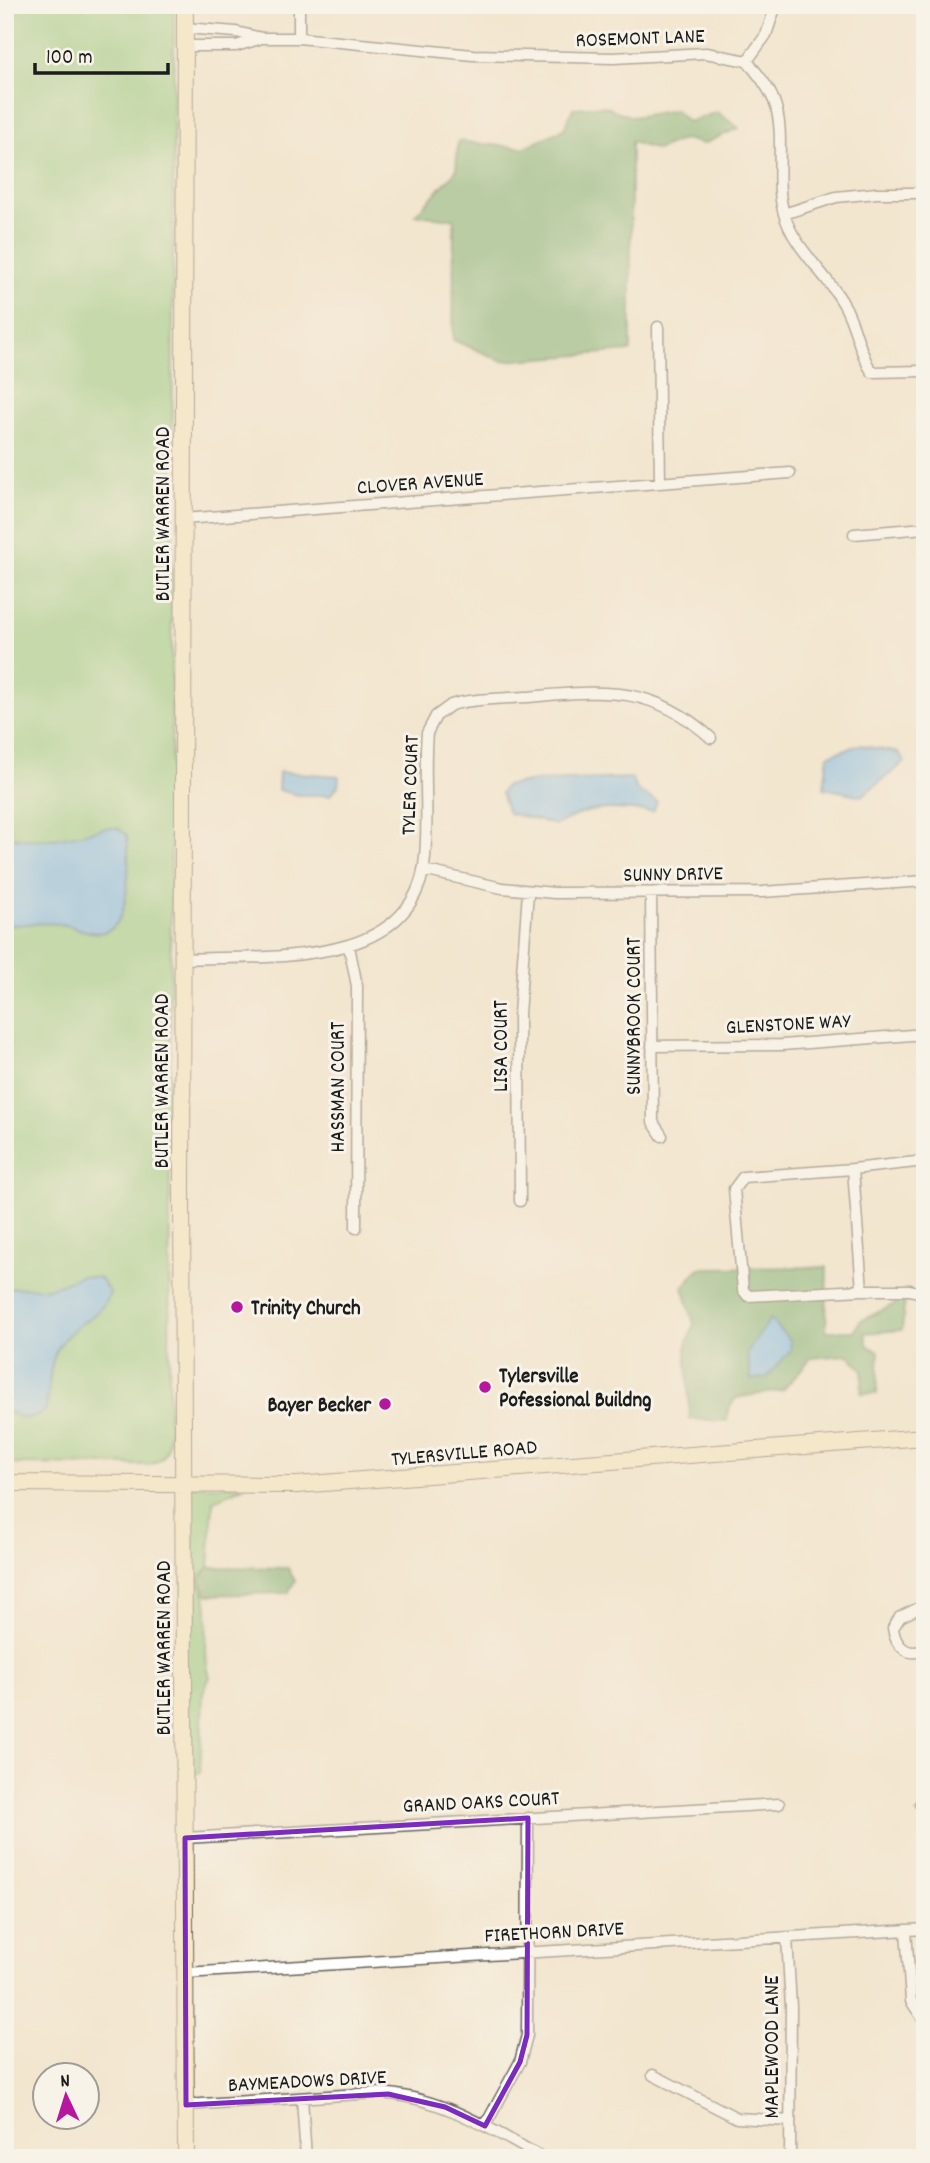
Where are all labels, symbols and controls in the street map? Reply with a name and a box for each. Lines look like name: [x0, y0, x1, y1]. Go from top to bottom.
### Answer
street label: ROSEMONT LANE: [575, 23, 706, 57]
scale bar: [35, 32, 168, 76]
text: 100 m: [46, 44, 93, 74]
street label: BUTLER WARREN ROAD: [150, 426, 180, 601]
street label: CLOVER AVENUE: [356, 466, 485, 504]
street label: TYLER COURT: [395, 734, 429, 836]
street label: SUNNY DRIVE: [623, 860, 724, 892]
street label: SUNNYBROOK COURT: [621, 937, 651, 1095]
street label: BUTLER WARREN ROAD: [149, 993, 179, 1168]
street label: LISA COURT: [488, 999, 518, 1092]
street label: GLENSTONE WAY: [725, 1008, 853, 1044]
street label: HASSMAN COURT: [325, 1021, 355, 1152]
place label: Trinity Church: [251, 1295, 361, 1325]
marker: Trinity Church: [229, 1299, 245, 1315]
place label: Tylersville Pofessional Buildng: [499, 1363, 651, 1417]
marker: Tylersville Pofessional Buildng: [477, 1379, 493, 1395]
place label: Bayer Becker: [268, 1392, 372, 1422]
marker: Bayer Becker: [377, 1396, 393, 1412]
street label: TYLERSVILLE ROAD: [390, 1434, 539, 1476]
street label: BUTLER WARREN ROAD: [151, 1560, 181, 1735]
street label: GRAND OAKS COURT: [402, 1785, 561, 1823]
street label: FIRETHORN DRIVE: [484, 1915, 625, 1953]
street label: MAPLEWOOD LANE: [759, 1975, 789, 2119]
north arrow: [32, 2062, 102, 2132]
street label: BAYMEADOWS DRIVE: [227, 2064, 388, 2102]
text: N: [59, 2069, 71, 2096]

